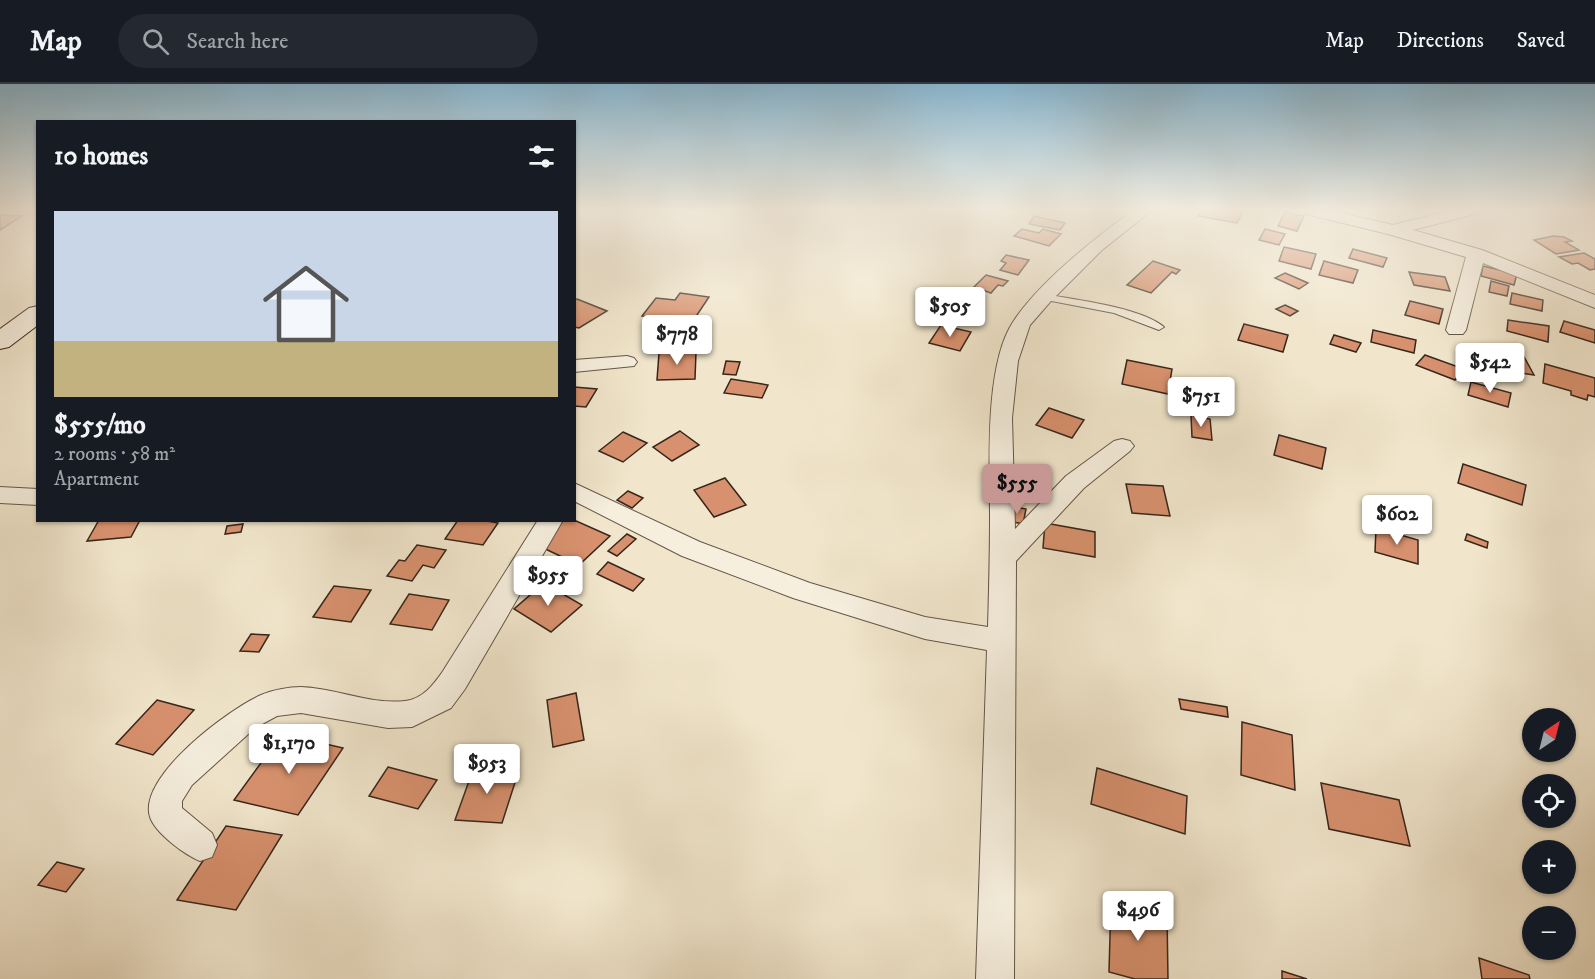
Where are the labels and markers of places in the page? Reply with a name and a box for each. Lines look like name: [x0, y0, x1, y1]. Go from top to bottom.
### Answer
pin: $505: [914, 287, 986, 338]
pin: $778: [641, 315, 713, 366]
pin: $542: [1454, 343, 1526, 394]
pin: $751: [1165, 377, 1237, 428]
pin: $555: [981, 464, 1053, 515]
pin: $602: [1361, 495, 1433, 546]
pin: $955: [512, 556, 584, 607]
pin: $1,170: [240, 724, 338, 775]
pin: $953: [451, 744, 523, 795]
pin: $496: [1102, 891, 1174, 942]

